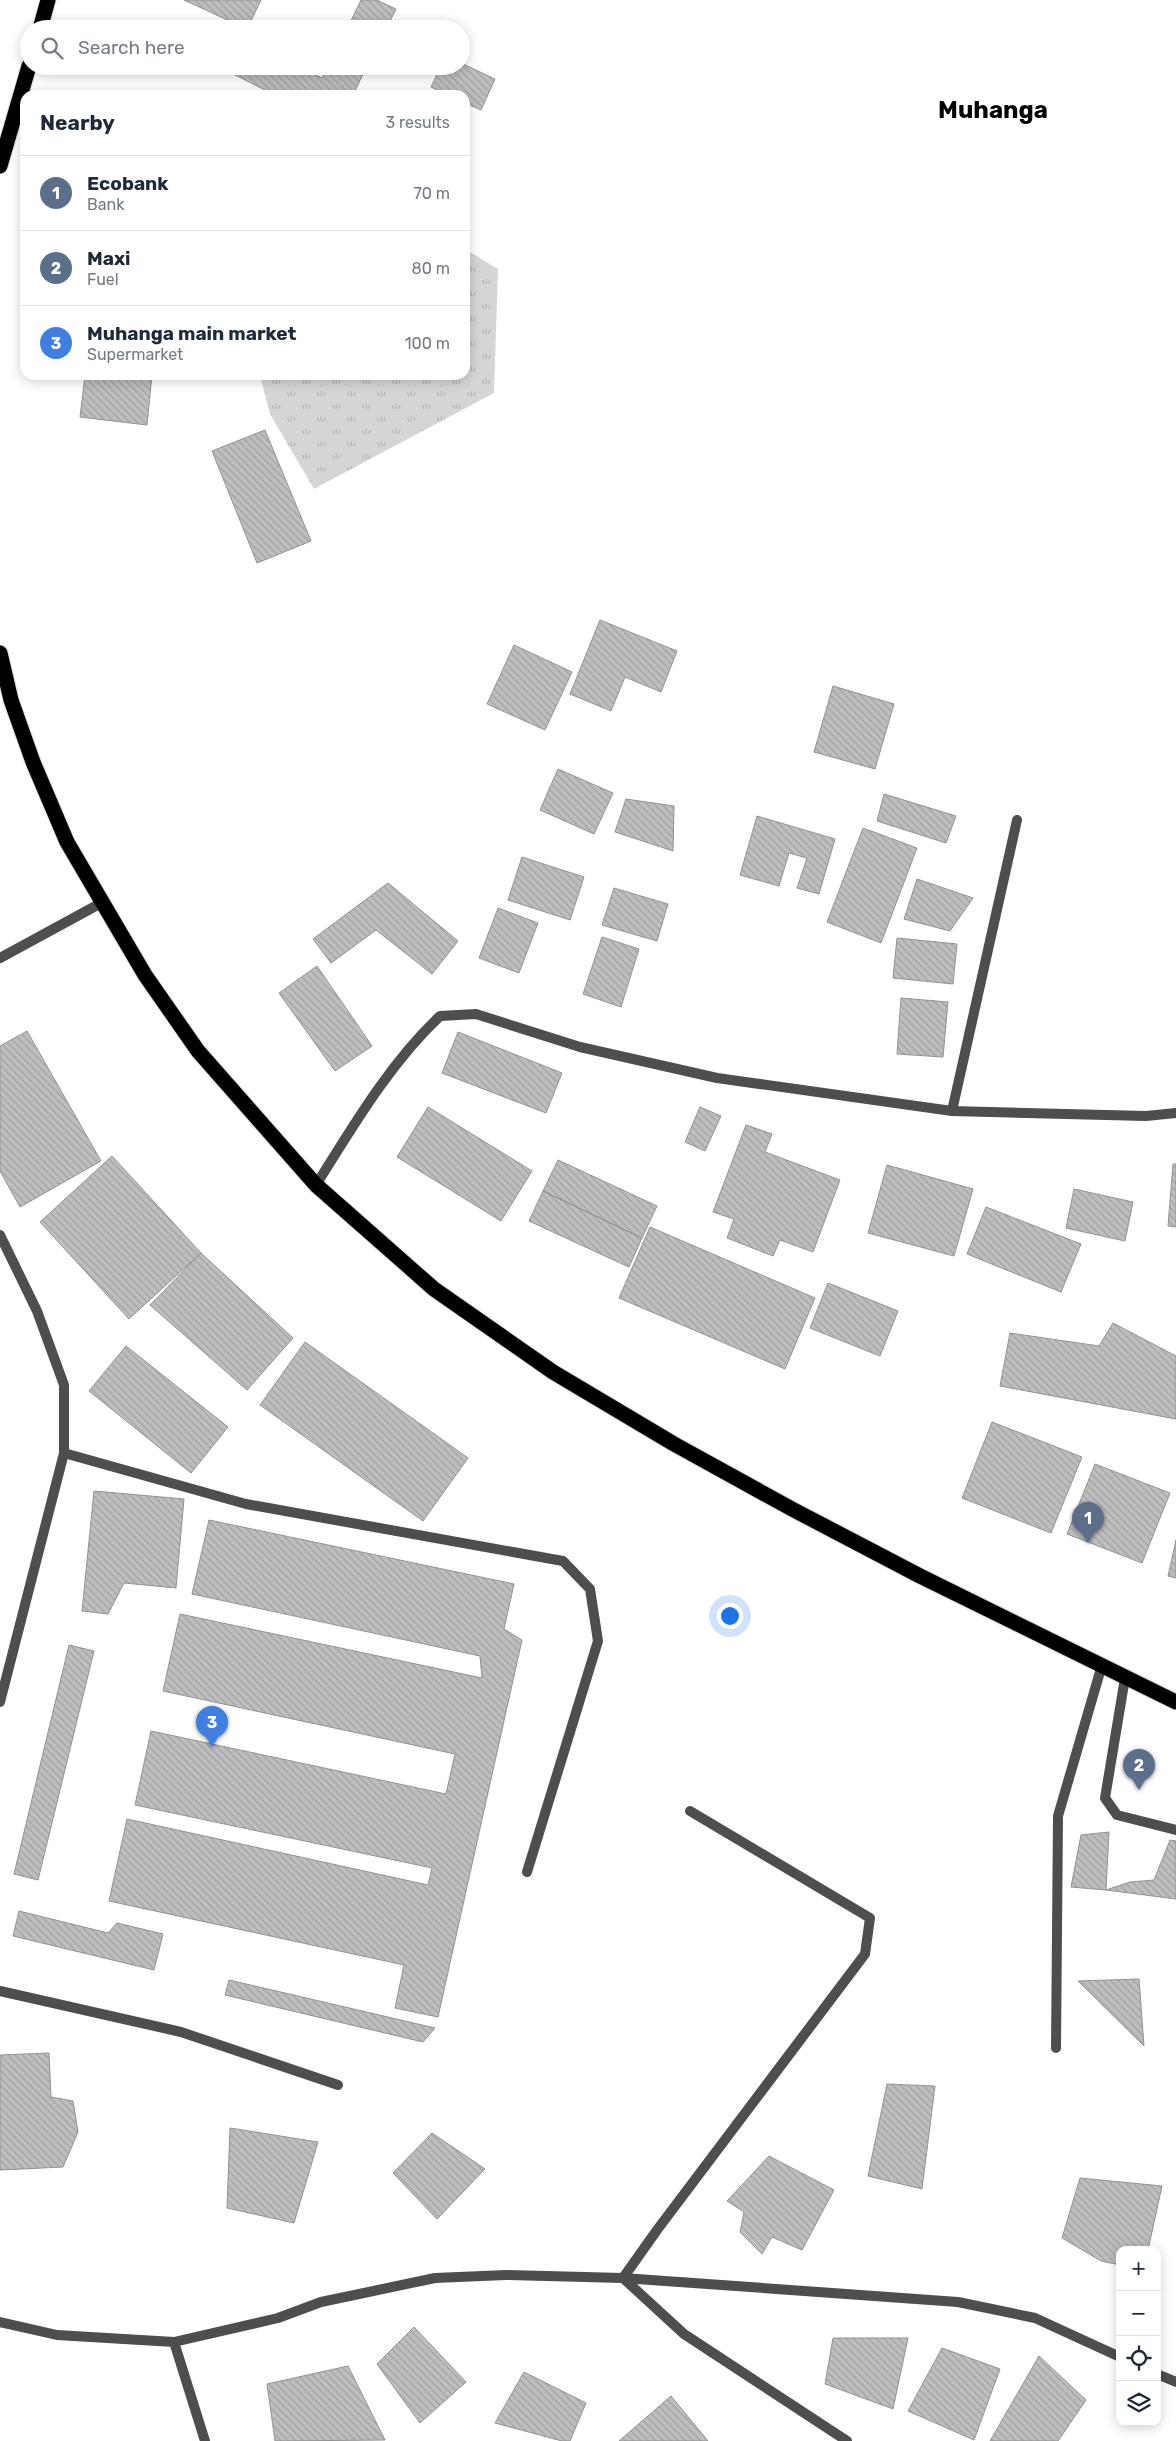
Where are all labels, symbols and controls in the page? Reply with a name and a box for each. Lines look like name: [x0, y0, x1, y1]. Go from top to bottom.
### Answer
search box: [20, 20, 470, 75]
icon: search: [38, 34, 66, 62]
text: Search here: [78, 36, 185, 59]
district label: Muhanga: [938, 96, 1048, 124]
text: Nearby: [40, 110, 115, 135]
text: 3 results: [385, 113, 450, 132]
text: Ecobank: [87, 172, 168, 195]
text: 1: [52, 184, 60, 203]
text: 70 m: [413, 184, 450, 203]
text: Bank: [87, 195, 124, 214]
text: Maxi: [87, 247, 131, 270]
text: 2: [51, 259, 61, 278]
text: 80 m: [412, 259, 450, 278]
text: Fuel: [87, 270, 119, 289]
text: Muhanga main market: [87, 322, 296, 345]
text: 3: [51, 334, 61, 353]
text: 100 m: [405, 334, 450, 353]
text: Supermarket: [87, 345, 183, 364]
pin: 1: [1072, 1502, 1104, 1543]
your location: [717, 1603, 743, 1629]
pin: 3: [196, 1706, 228, 1747]
pin: 2: [1123, 1749, 1155, 1790]
map controls: [1116, 2246, 1161, 2426]
button: +: [1116, 2246, 1161, 2291]
button: −: [1116, 2291, 1161, 2336]
button: locate: [1116, 2336, 1161, 2381]
button: layers: [1116, 2381, 1161, 2426]

